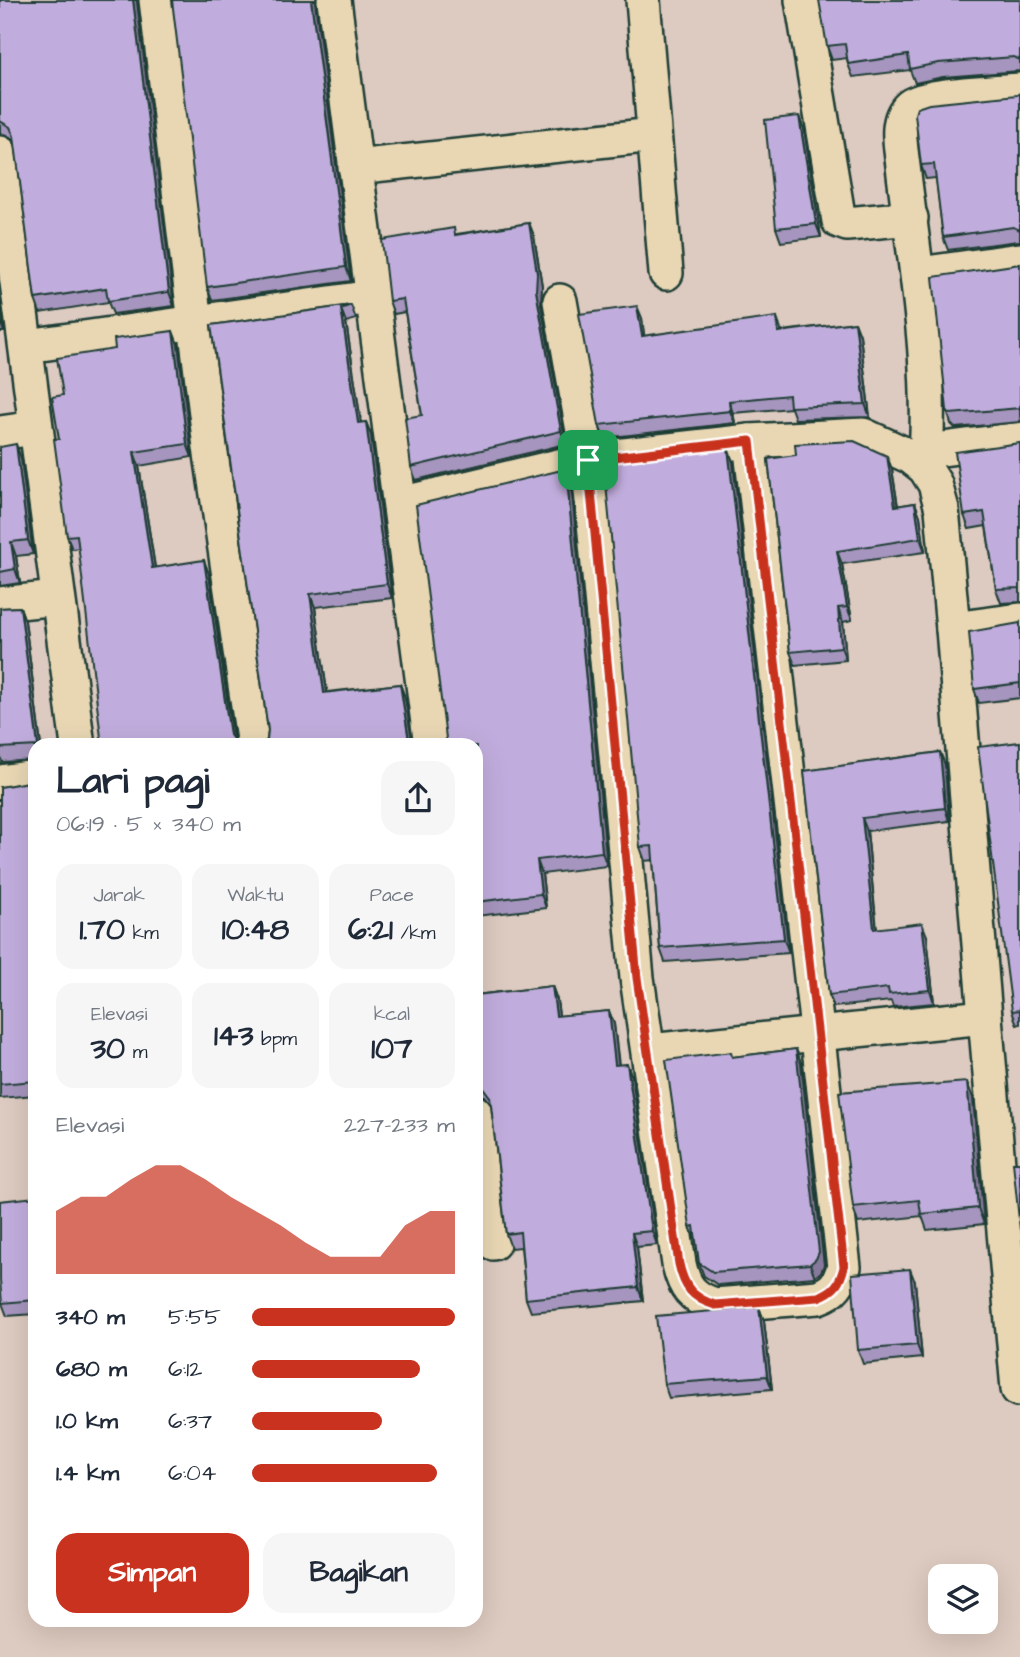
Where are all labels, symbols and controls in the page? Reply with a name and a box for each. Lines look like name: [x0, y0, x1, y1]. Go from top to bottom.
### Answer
pin: [558, 430, 618, 490]
icon: arrive: [569, 441, 607, 479]
text: Lari pagi: [56, 756, 209, 808]
button: share: [381, 761, 455, 835]
text: 06:19 · 5 × 340 m: [56, 808, 241, 840]
text: Jarak: [93, 882, 145, 909]
text: Waktu: [227, 882, 284, 909]
text: Pace: [370, 882, 414, 909]
text: 1.70: [79, 909, 125, 951]
text: 10:48: [222, 909, 289, 951]
text: 6:21: [348, 909, 393, 951]
text: km: [125, 920, 159, 947]
text: /km: [393, 920, 436, 947]
text: Elevasi: [91, 1001, 147, 1028]
text: kcal: [374, 1001, 410, 1028]
text: 143: [214, 1015, 253, 1057]
text: bpm: [253, 1026, 297, 1053]
text: 30: [91, 1028, 125, 1070]
text: 107: [371, 1028, 412, 1070]
text: m: [125, 1039, 147, 1066]
text: Elevasi: [56, 1109, 124, 1141]
text: 227–233 m: [344, 1109, 455, 1141]
text: 340 m: [56, 1301, 125, 1333]
text: 5:55: [168, 1301, 221, 1333]
text: 680 m: [56, 1353, 127, 1385]
text: 6:12: [168, 1353, 202, 1385]
text: 1.0 km: [56, 1405, 118, 1437]
text: 6:37: [168, 1405, 212, 1437]
text: 1.4 km: [56, 1457, 119, 1489]
text: 6:04: [168, 1457, 216, 1489]
button: Simpan: [56, 1533, 249, 1613]
button: Bagikan: [263, 1533, 455, 1613]
map controls: [928, 1564, 998, 1634]
button: layers: [928, 1564, 998, 1634]

